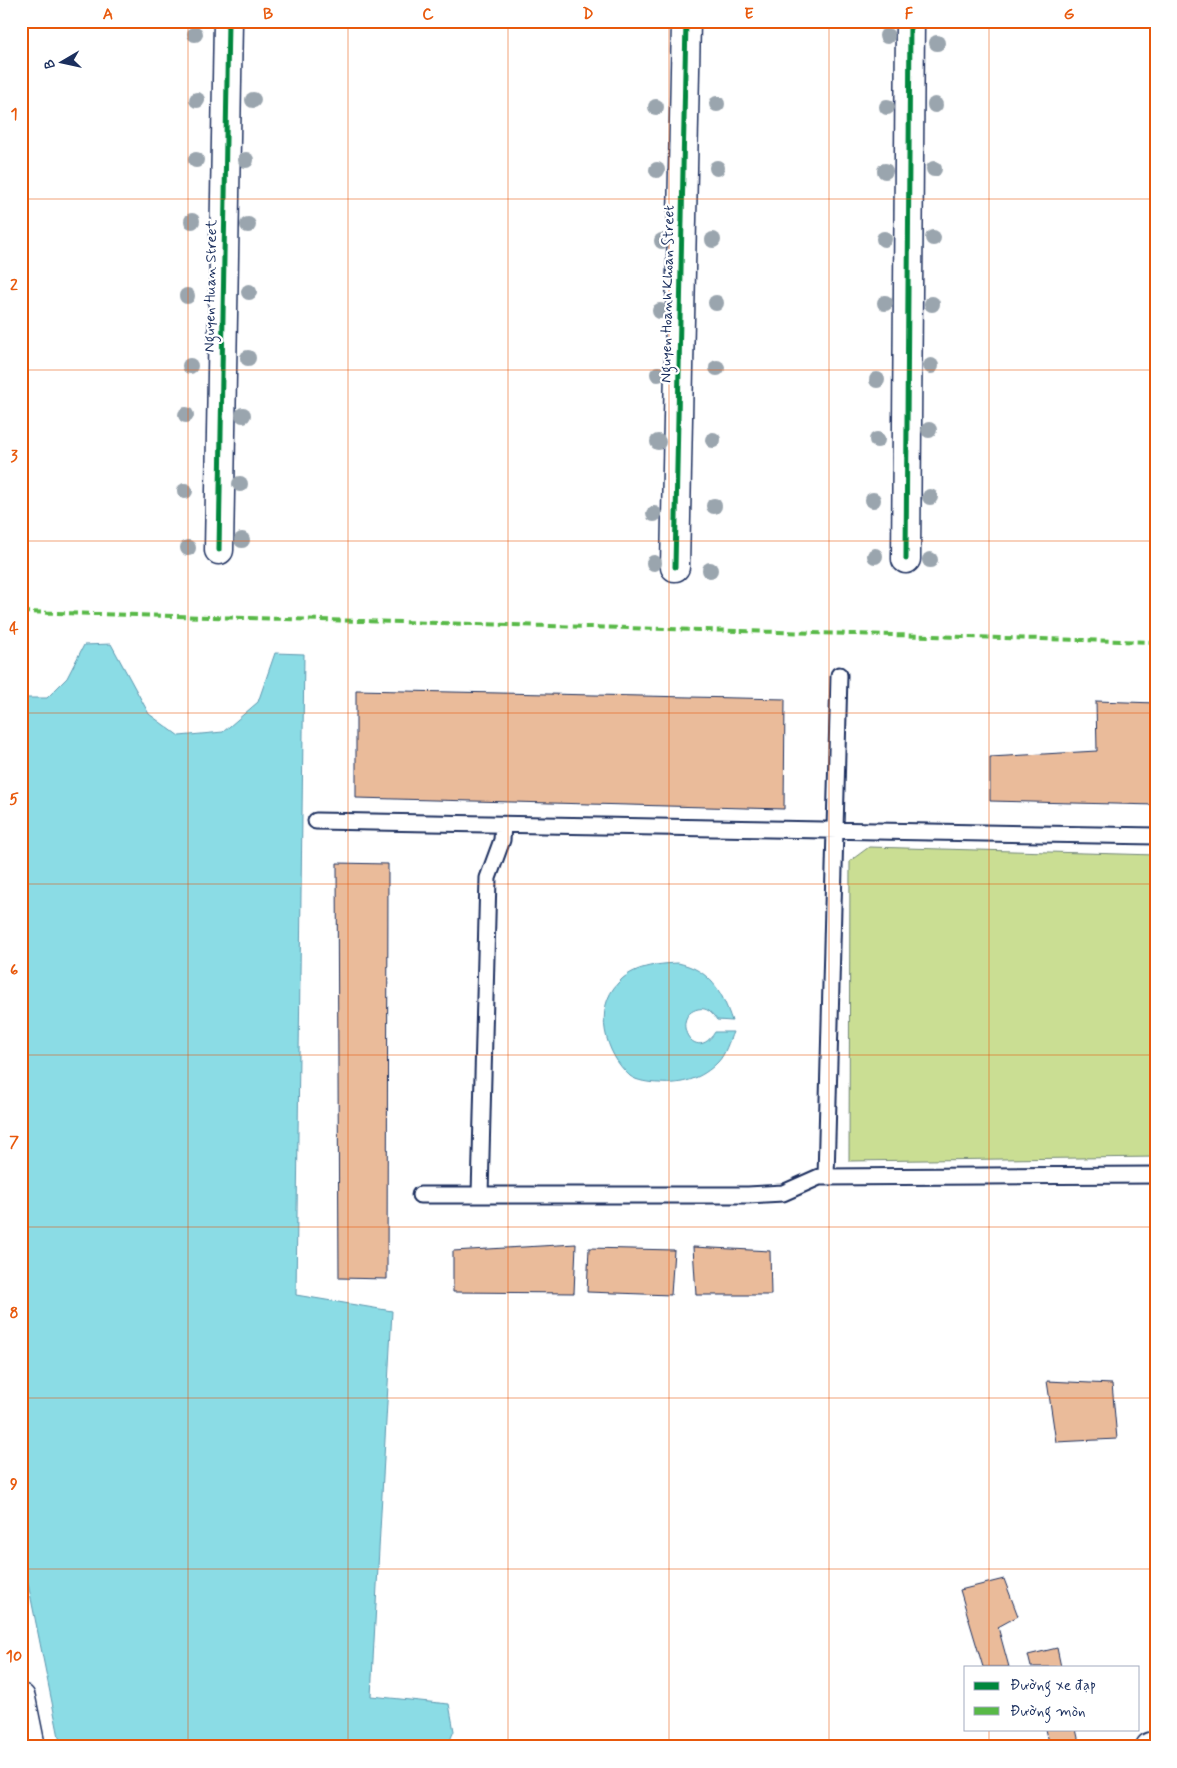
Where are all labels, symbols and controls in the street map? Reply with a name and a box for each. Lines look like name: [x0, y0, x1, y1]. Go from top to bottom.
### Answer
text: A: [103, 4, 113, 25]
text: B: [263, 4, 273, 25]
text: C: [422, 4, 434, 25]
text: D: [582, 4, 594, 25]
text: E: [744, 4, 754, 25]
text: F: [905, 4, 914, 25]
text: G: [1064, 4, 1075, 25]
north arrow: [38, 38, 88, 88]
text: B: [41, 58, 60, 70]
text: 1: [10, 104, 18, 125]
street label: Nguyen Hoanh Khoan Street: [656, 205, 681, 383]
street label: Nguyen Huan Street: [200, 219, 223, 353]
text: 2: [10, 275, 18, 296]
text: 3: [10, 446, 18, 467]
text: 4: [9, 618, 19, 639]
text: 5: [9, 789, 19, 810]
text: 6: [10, 960, 18, 981]
text: 7: [9, 1132, 19, 1153]
text: 8: [9, 1303, 19, 1324]
text: 9: [10, 1474, 18, 1495]
text: 10: [6, 1646, 22, 1667]
legend: [964, 1666, 1140, 1730]
text: Đường xe đạp: [1010, 1676, 1096, 1697]
text: Đường mòn: [1010, 1702, 1086, 1723]

